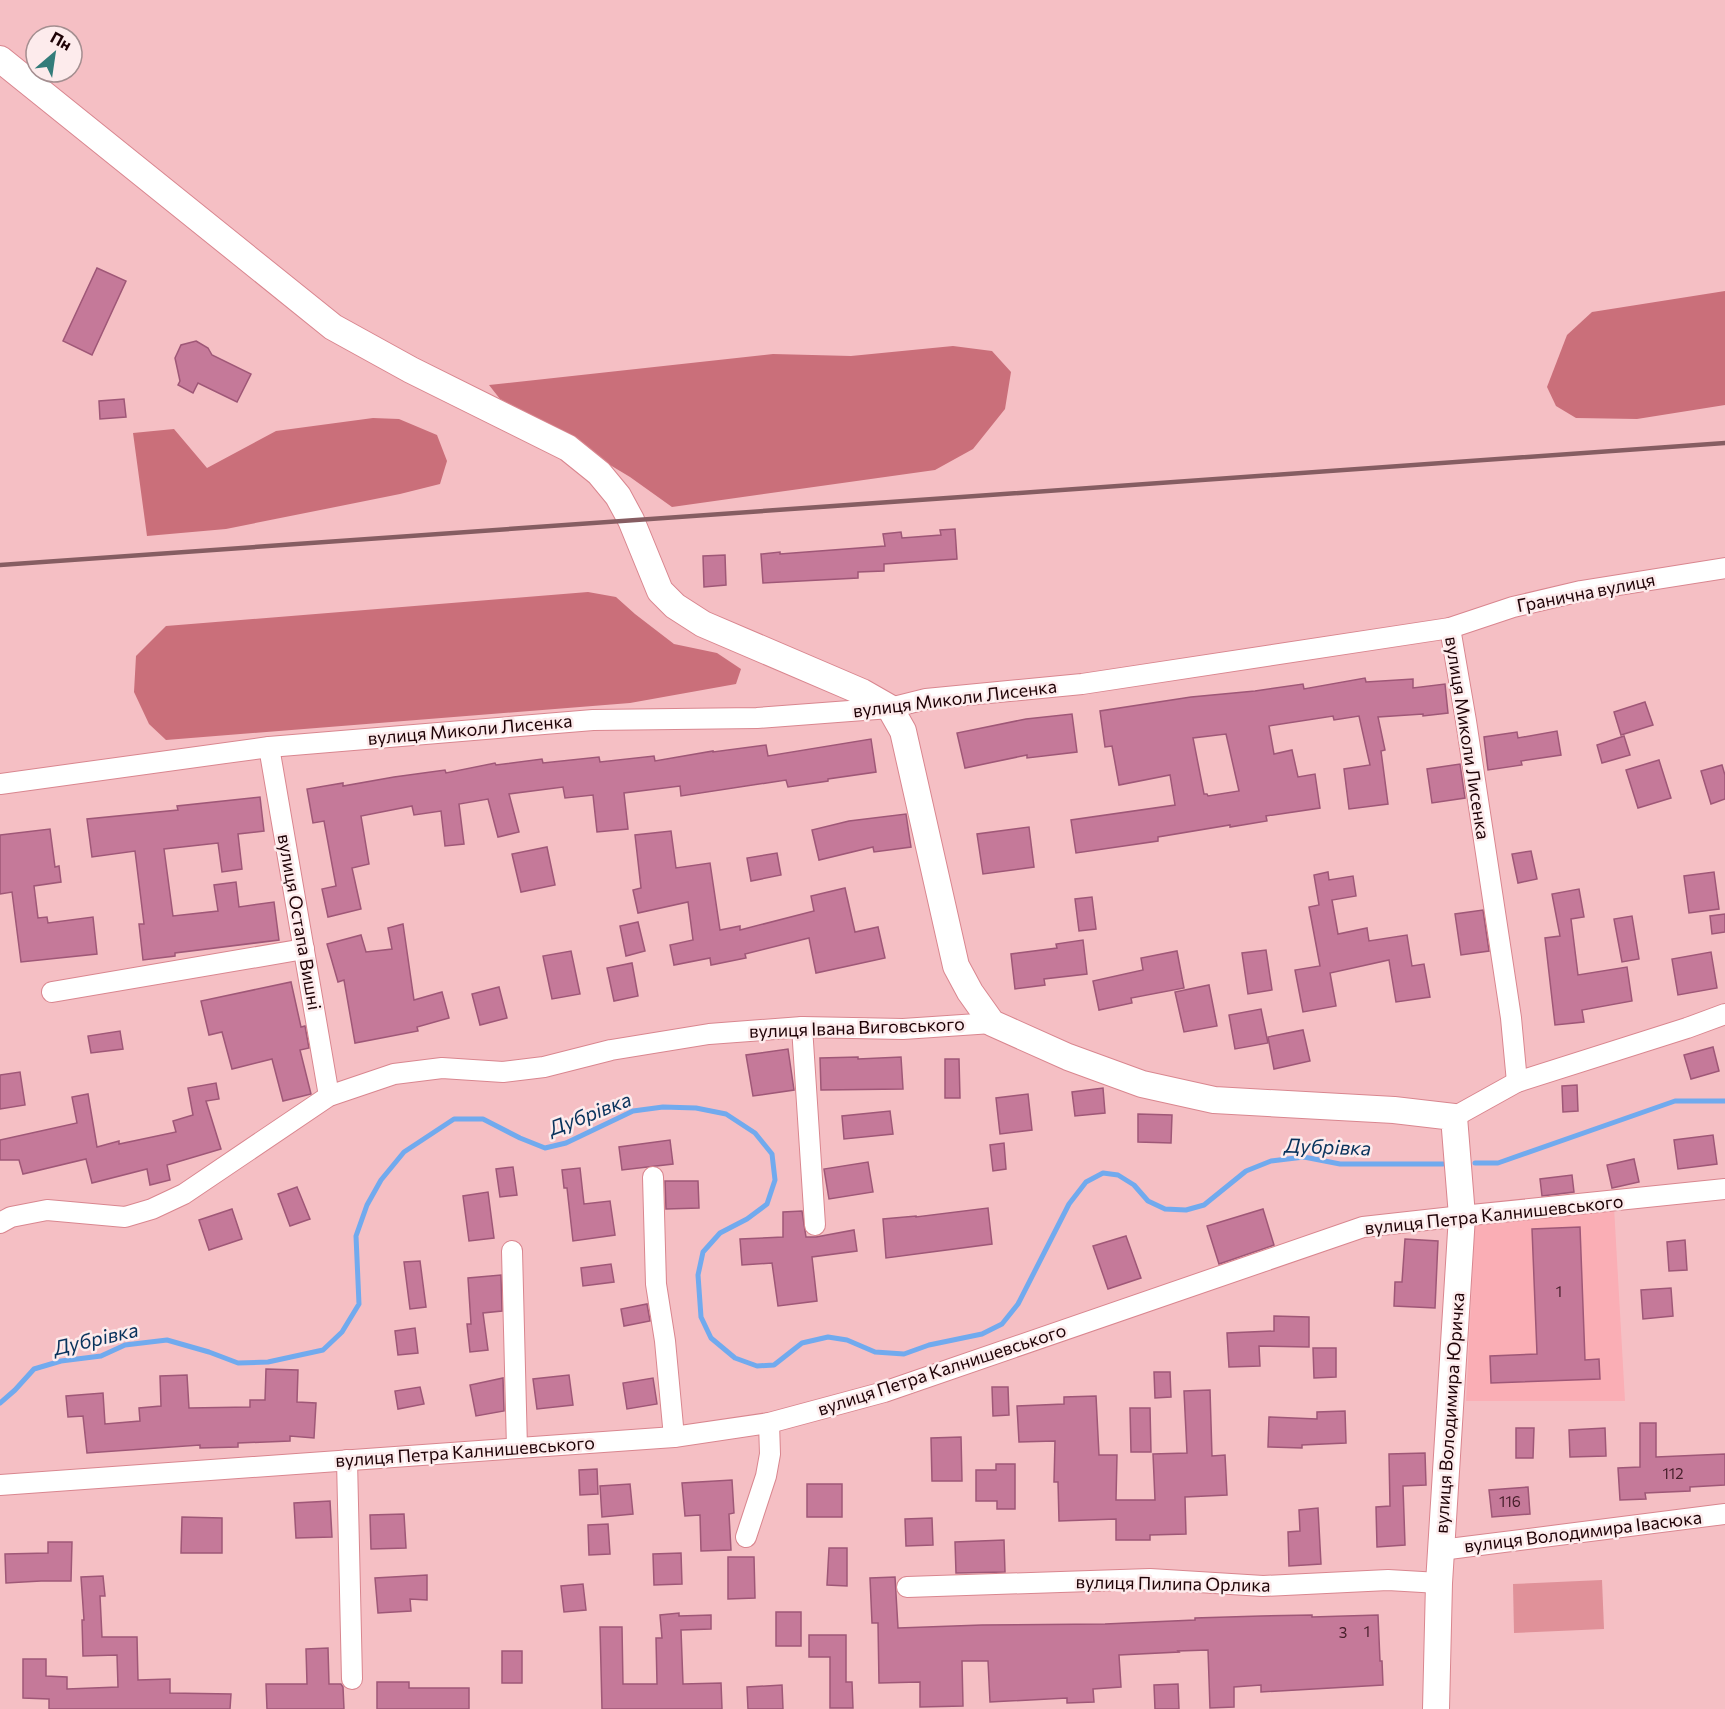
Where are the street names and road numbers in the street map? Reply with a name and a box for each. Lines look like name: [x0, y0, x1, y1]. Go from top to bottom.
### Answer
street label: Гранична вулиця: [1515, 568, 1657, 616]
street label: вулиця Миколи Лисенка: [1441, 635, 1495, 841]
street label: вулиця Миколи Лисенка: [852, 675, 1058, 721]
street label: вулиця Миколи Лисенка: [367, 709, 573, 749]
street label: вулиця Остапа Вишні: [274, 832, 326, 1012]
street label: вулиця Івана Виговського: [749, 1012, 965, 1042]
street label: вулиця Петра Калнишевського: [1363, 1189, 1624, 1239]
street label: вулиця Володимира Юричка: [1430, 1292, 1468, 1534]
street label: вулиця Петра Калнишевського: [815, 1318, 1069, 1420]
street label: вулиця Петра Калнишевського: [334, 1431, 595, 1471]
street label: вулиця Володимира Івасюка: [1463, 1506, 1703, 1557]
street label: вулиця Пилипа Орлика: [1075, 1570, 1271, 1596]

